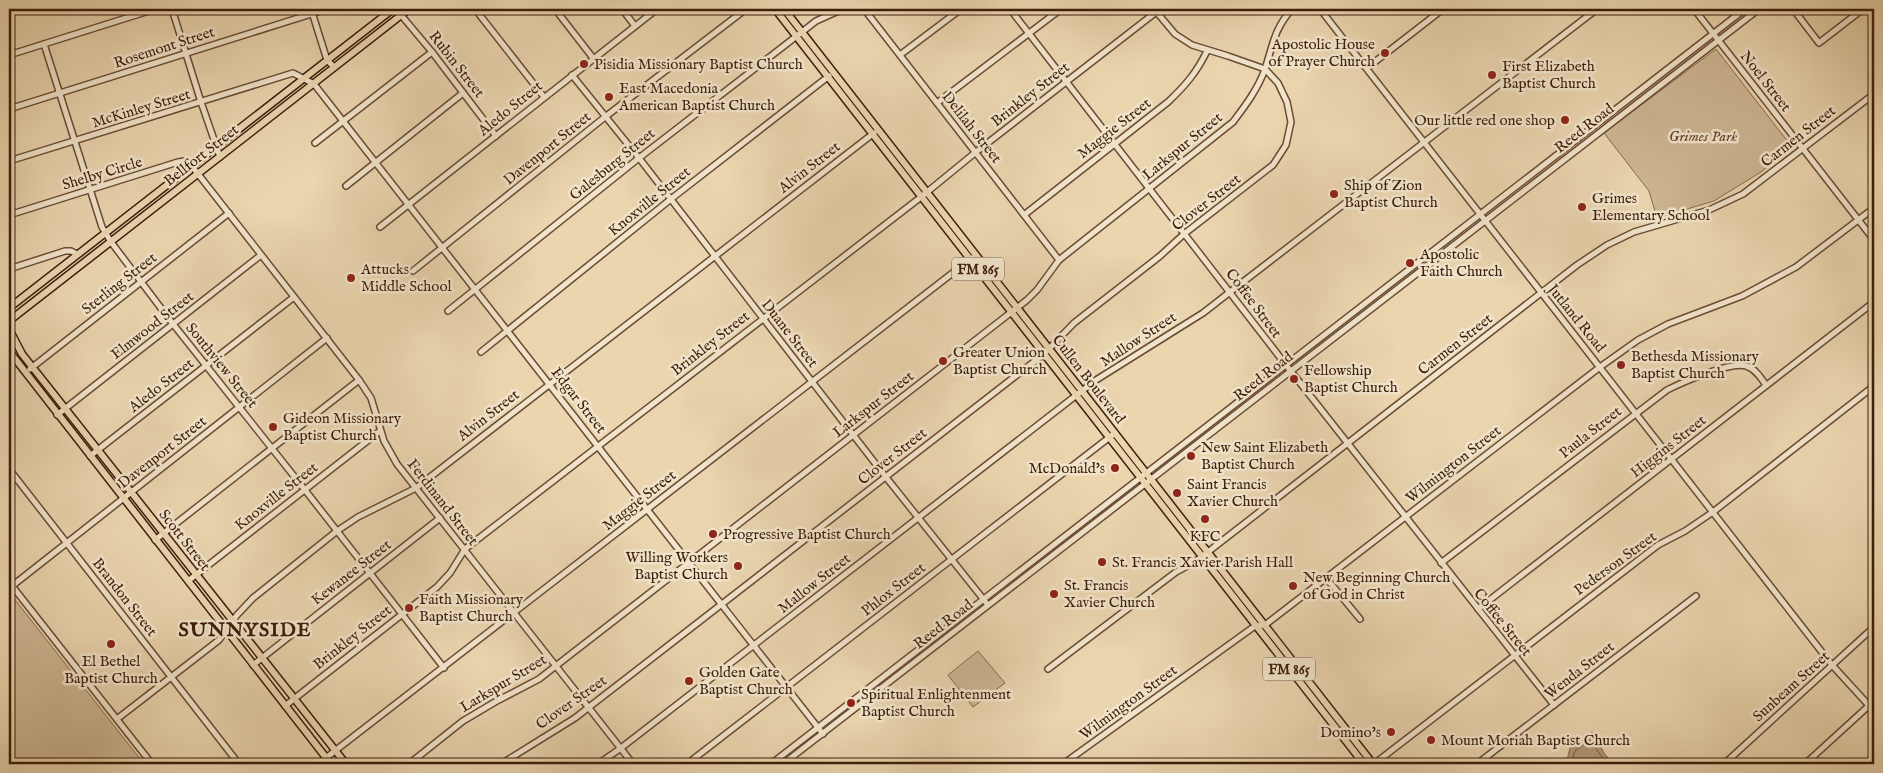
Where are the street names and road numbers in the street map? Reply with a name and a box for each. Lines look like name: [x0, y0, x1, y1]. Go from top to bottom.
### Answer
street label: Rosemont Street: [111, 22, 217, 73]
street label: Rubin Street: [425, 27, 489, 102]
street label: Noel Street: [1736, 47, 1795, 116]
street label: Brinkley Street: [987, 58, 1073, 131]
street label: Aledo Street: [473, 77, 546, 141]
street label: McKinley Street: [90, 84, 193, 132]
street label: Delilah Street: [938, 88, 1006, 167]
street label: Maggie Street: [1074, 94, 1155, 163]
street label: Reed Road: [1551, 99, 1619, 158]
street label: Carmen Street: [1757, 101, 1839, 171]
street label: Davenport Street: [500, 107, 595, 189]
street label: Larkspur Street: [1138, 108, 1226, 185]
street label: Bellfort Street: [160, 120, 242, 190]
street label: Galesburg Street: [566, 124, 659, 205]
street label: Alvin Street: [774, 137, 844, 198]
street label: Shelby Circle: [60, 152, 145, 195]
street label: Knoxville Street: [604, 162, 694, 240]
street label: Clover Street: [1168, 170, 1245, 235]
street label: Sterling Street: [78, 248, 161, 319]
road number: FM 865: [952, 258, 1004, 280]
street label: Coffee Street: [1221, 265, 1286, 342]
street label: Jutland Road: [1542, 279, 1611, 357]
street label: Elmwood Street: [107, 287, 198, 364]
street label: Duane Street: [757, 295, 822, 371]
street label: Brinkley Street: [667, 307, 753, 380]
street label: Mallow Street: [1097, 308, 1180, 371]
street label: Carmen Street: [1414, 309, 1496, 379]
street label: Southview Street: [181, 319, 262, 412]
street label: Cullen Boulevard: [1048, 331, 1130, 429]
street label: Reed Road: [1230, 347, 1298, 406]
street label: Aledo Street: [124, 354, 198, 417]
street label: Edgar Street: [547, 363, 610, 437]
street label: Larkspur Street: [829, 367, 918, 442]
street label: Alvin Street: [453, 385, 523, 446]
street label: Paula Street: [1555, 402, 1625, 463]
street label: Higgins Street: [1627, 411, 1710, 482]
street label: Davenport Street: [114, 412, 210, 493]
street label: Wilmington Street: [1402, 421, 1505, 508]
street label: Clover Street: [854, 424, 931, 489]
street label: Ferdinand Street: [403, 455, 482, 549]
street label: Knoxville Street: [231, 458, 322, 535]
street label: Maggie Street: [599, 466, 680, 535]
street label: Scott Street: [155, 506, 215, 575]
street label: Pederson Street: [1570, 527, 1660, 600]
street label: Kewanee Street: [307, 535, 395, 610]
street label: Mallow Street: [774, 549, 854, 618]
street label: Brandon Street: [88, 554, 161, 640]
street label: Phlox Street: [857, 558, 929, 620]
street label: Coffee Street: [1469, 584, 1536, 660]
street label: Reed Road: [910, 595, 978, 654]
street label: Brinkley Street: [309, 601, 395, 674]
street label: Wenda Street: [1541, 637, 1618, 704]
street label: Sunbeam Street: [1749, 647, 1834, 726]
street label: Larkspur Street: [456, 650, 550, 717]
road number: FM 865: [1263, 658, 1315, 681]
street label: Wilmington Street: [1076, 661, 1181, 744]
street label: Clover Street: [532, 671, 610, 734]

